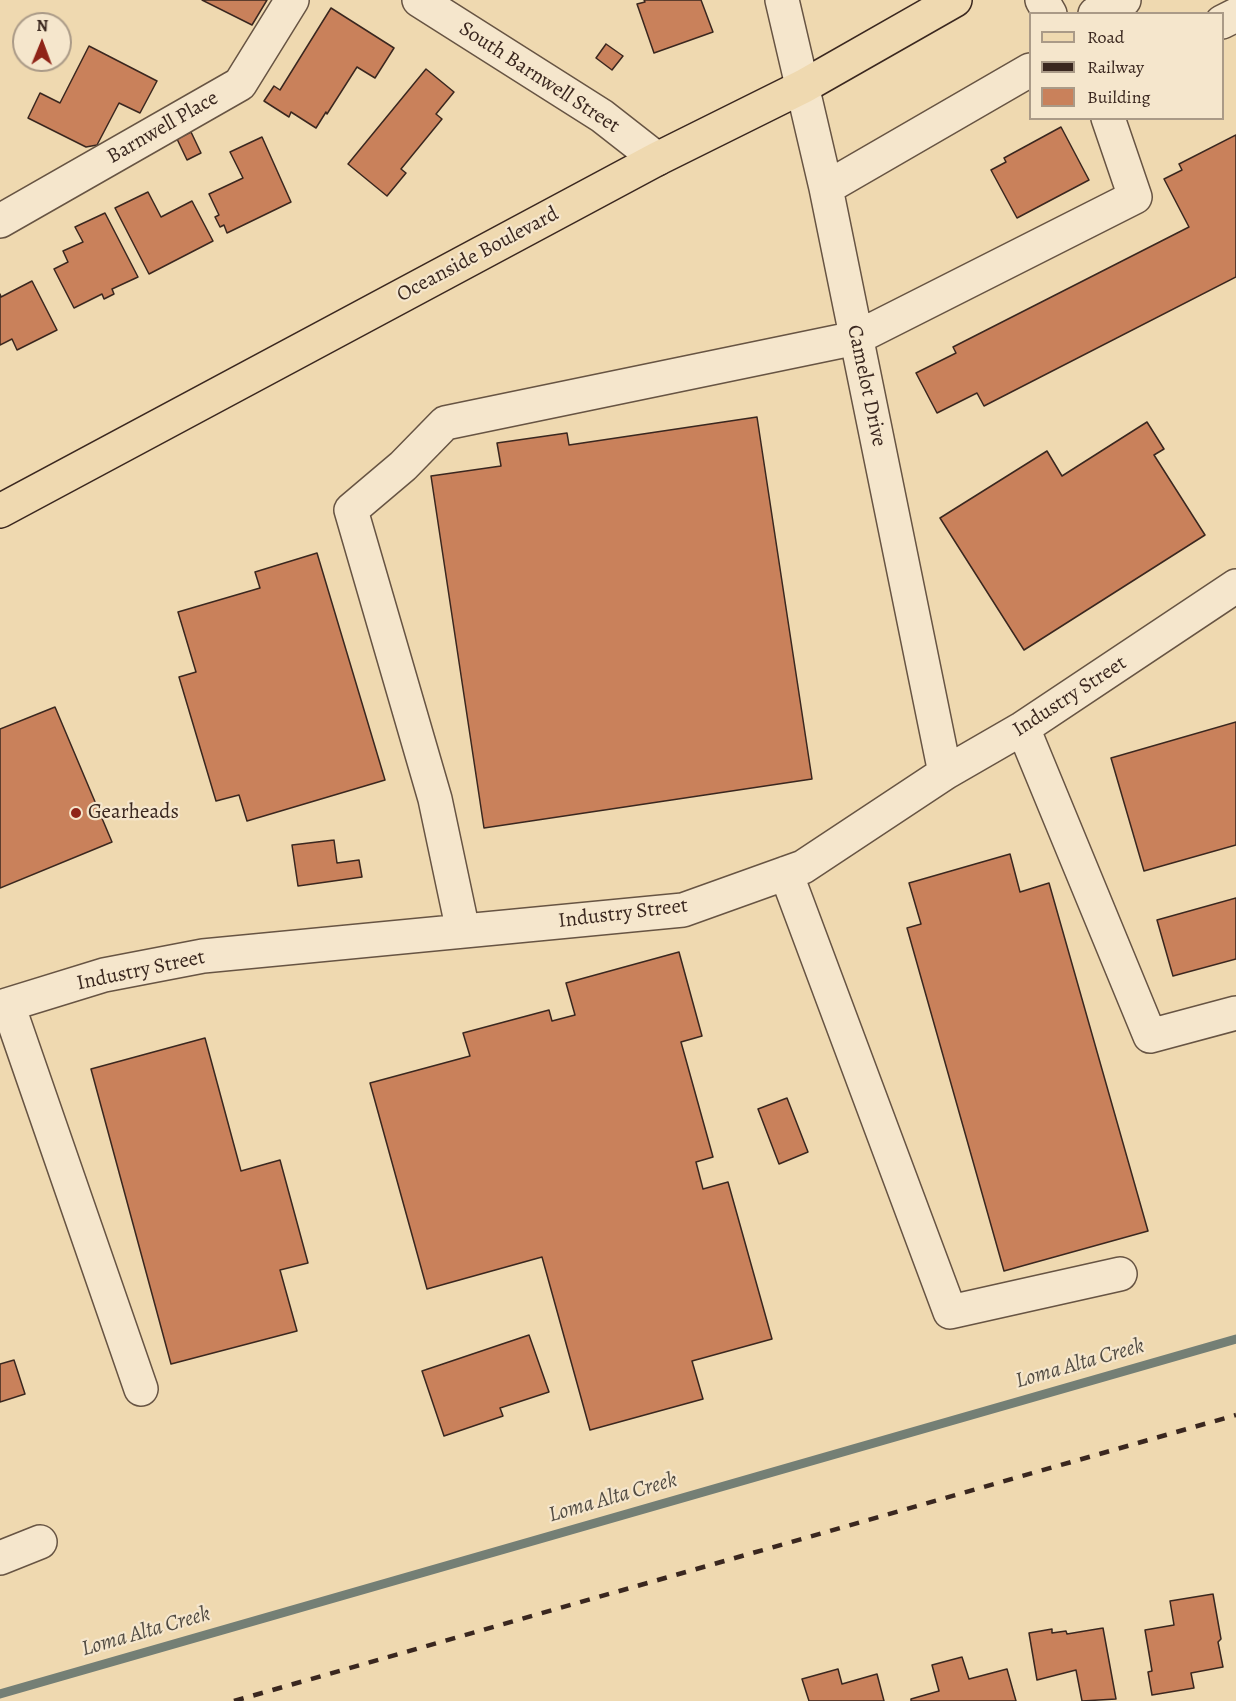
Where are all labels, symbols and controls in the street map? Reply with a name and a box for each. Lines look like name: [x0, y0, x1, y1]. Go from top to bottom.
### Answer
north arrow: [12, 12, 72, 72]
legend: [1029, 12, 1224, 120]
text: N: [36, 15, 48, 37]
street label: South Barnwell Street: [454, 17, 624, 139]
text: Road: [1087, 25, 1124, 49]
text: Railway: [1087, 55, 1144, 79]
text: Building: [1087, 85, 1151, 109]
street label: Barnwell Place: [103, 86, 223, 170]
street label: Oceanside Boulevard: [393, 202, 563, 308]
street label: Camelot Drive: [841, 323, 891, 449]
street label: Industry Street: [1008, 651, 1132, 743]
place label: Gearheads: [88, 800, 179, 826]
marker: Gearheads: [69, 806, 83, 820]
street label: Industry Street: [557, 894, 689, 934]
street label: Industry Street: [75, 945, 207, 997]
water label: Loma Alta Creek: [1013, 1333, 1147, 1395]
water label: Loma Alta Creek: [546, 1467, 680, 1529]
water label: Loma Alta Creek: [79, 1601, 213, 1663]

